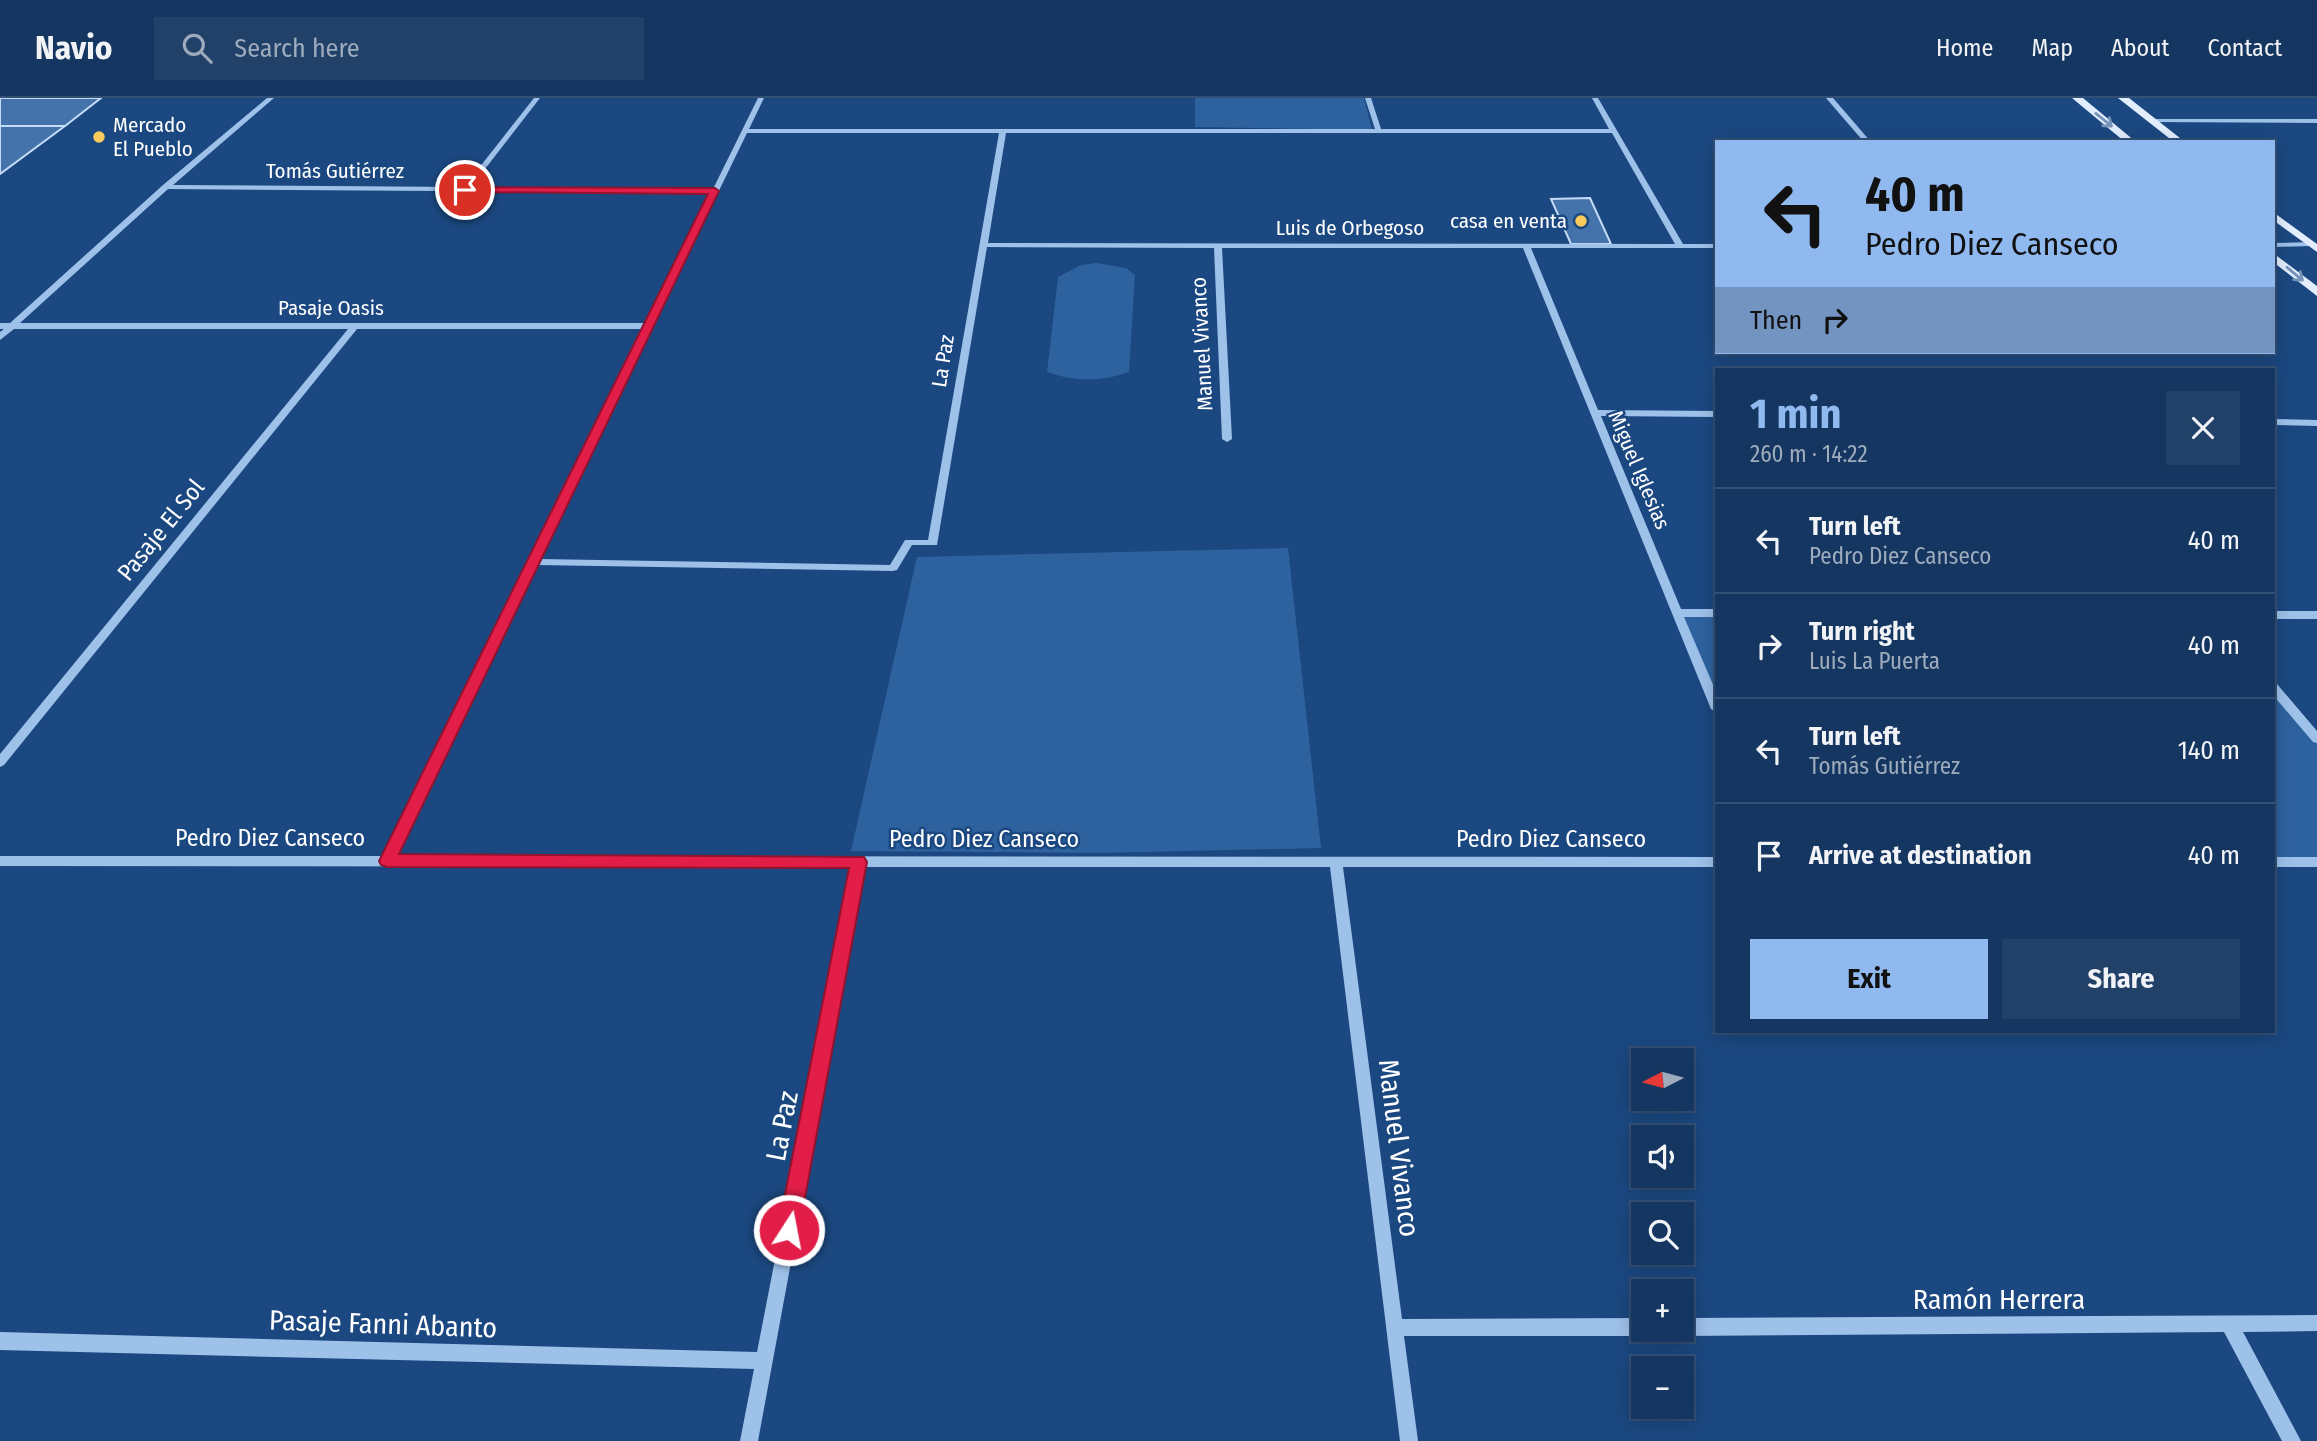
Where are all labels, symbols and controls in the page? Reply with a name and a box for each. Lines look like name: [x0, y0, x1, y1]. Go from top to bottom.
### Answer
search box: [154, 17, 644, 80]
text: Navio: [35, 28, 112, 68]
icon: search: [178, 29, 216, 67]
text: Search here: [234, 33, 360, 64]
text: Home: [1936, 34, 1993, 62]
text: Map: [2031, 34, 2073, 62]
text: About: [2111, 34, 2169, 62]
text: Contact: [2207, 34, 2282, 62]
place label: Mercado El Pueblo: [113, 112, 193, 162]
one-way arrow: [2095, 112, 2113, 128]
marker: Mercado El Pueblo: [91, 129, 107, 145]
street label: Tomás Gutiérrez: [266, 158, 404, 184]
pin: [435, 160, 495, 220]
text: 40 m: [1865, 165, 1965, 224]
icon: left: [1750, 168, 1841, 259]
icon: arrive: [446, 171, 484, 209]
place label: casa en venta: [1450, 208, 1567, 234]
marker: casa en venta: [1573, 213, 1589, 229]
street label: Luis de Orbegoso: [1276, 215, 1424, 241]
text: Pedro Diez Canseco: [1865, 225, 2119, 263]
one-way arrow: [2286, 266, 2304, 282]
street label: Manuel Vivanco: [1186, 276, 1218, 412]
street label: Pasaje Oasis: [278, 295, 384, 321]
icon: right: [1816, 301, 1854, 339]
text: Then: [1750, 305, 1802, 336]
street label: La Paz: [926, 333, 960, 389]
text: 1 min: [1750, 389, 1841, 439]
button: close: [2166, 391, 2240, 465]
street label: Miguel Iglesias: [1602, 407, 1676, 533]
text: 260 m · 14:22: [1750, 440, 1868, 468]
street label: Pasaje El Sol: [112, 474, 210, 586]
text: Turn left: [1809, 511, 1901, 542]
icon: left: [1750, 522, 1788, 560]
text: 40 m: [2188, 525, 2240, 556]
text: Pedro Diez Canseco: [1809, 542, 1991, 570]
text: Turn right: [1809, 616, 1915, 647]
icon: right: [1750, 627, 1788, 665]
text: 40 m: [2188, 630, 2240, 661]
text: Luis La Puerta: [1809, 647, 1940, 675]
text: Turn left: [1809, 721, 1901, 752]
icon: left: [1750, 732, 1788, 770]
text: 140 m: [2178, 735, 2240, 766]
text: Tomás Gutiérrez: [1809, 752, 1960, 780]
street label: Pedro Diez Canseco: [175, 824, 365, 852]
street label: Pedro Diez Canseco: [889, 825, 1079, 853]
street label: Pedro Diez Canseco: [1456, 825, 1646, 853]
icon: arrive: [1750, 837, 1788, 875]
text: Arrive at destination: [1809, 840, 2032, 871]
text: 40 m: [2188, 840, 2240, 871]
button: Exit: [1750, 939, 1988, 1019]
button: Share: [2002, 939, 2240, 1019]
north arrow: [1631, 1048, 1694, 1111]
map controls: [1631, 1048, 1694, 1419]
street label: Manuel Vivanco: [1372, 1057, 1426, 1239]
street label: La Paz: [759, 1088, 805, 1164]
button: sound: [1631, 1125, 1694, 1188]
position arrow: [752, 1193, 826, 1267]
button: search: [1631, 1202, 1694, 1265]
button: +: [1631, 1279, 1694, 1342]
street label: Ramón Herrera: [1913, 1283, 2085, 1316]
street label: Pasaje Fanni Abanto: [268, 1304, 498, 1344]
button: −: [1631, 1356, 1694, 1419]

